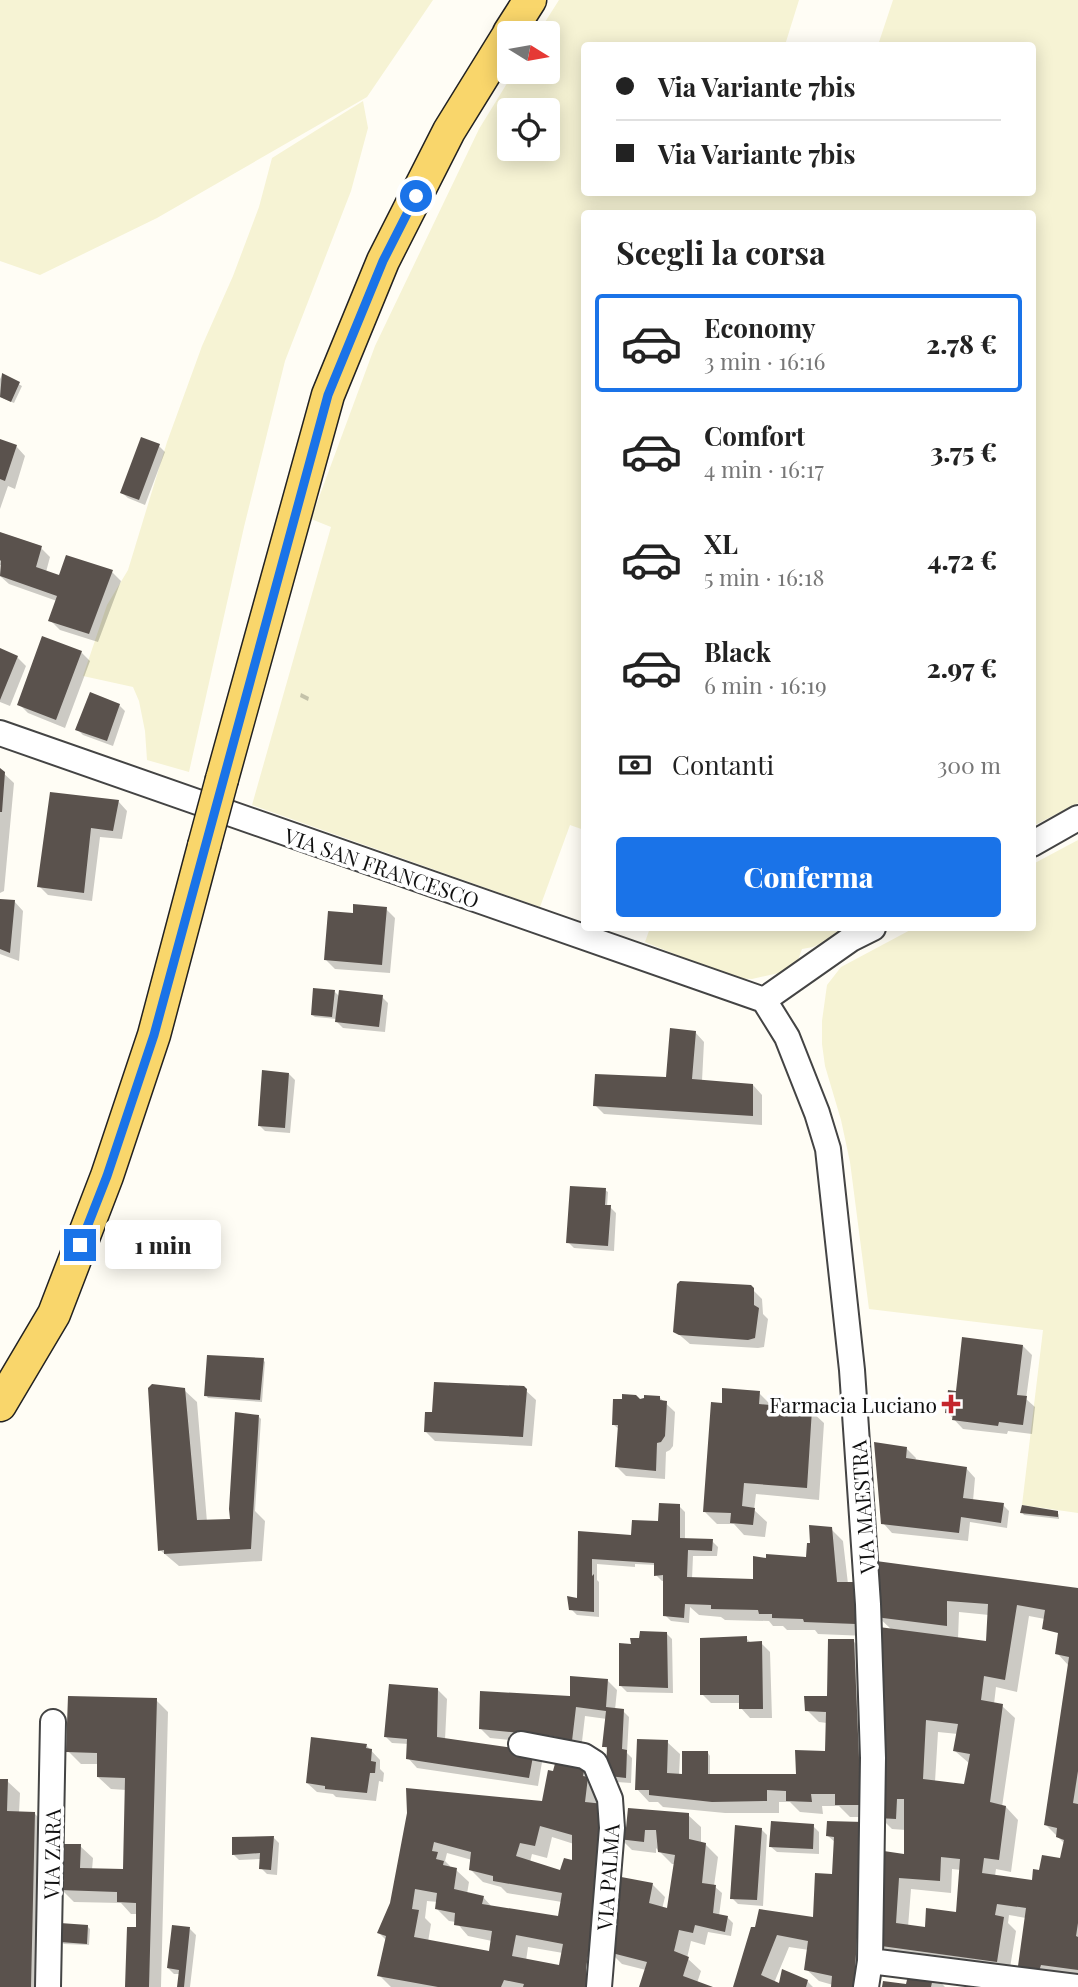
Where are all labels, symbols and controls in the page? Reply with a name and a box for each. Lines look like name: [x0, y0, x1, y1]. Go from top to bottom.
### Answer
north arrow: [497, 21, 560, 84]
map controls: [497, 21, 560, 161]
text: Via Variante 7bis: [658, 69, 855, 104]
button: locate: [497, 98, 560, 161]
text: Via Variante 7bis: [658, 136, 855, 171]
route start: [400, 180, 432, 212]
text: Scegli la corsa: [616, 230, 826, 273]
text: Economy: [704, 310, 815, 345]
icon: car: [620, 312, 683, 375]
text: 2.78 €: [926, 326, 997, 361]
text: 3 min · 16:16: [704, 345, 825, 376]
text: Comfort: [704, 418, 805, 453]
icon: car: [620, 420, 683, 483]
text: 3.75 €: [930, 434, 997, 469]
text: 4 min · 16:17: [704, 453, 824, 484]
text: XL: [704, 526, 738, 561]
icon: car: [620, 528, 683, 591]
text: 4.72 €: [928, 542, 997, 577]
text: 5 min · 16:18: [704, 561, 824, 592]
text: Black: [704, 634, 771, 669]
icon: car: [620, 636, 683, 699]
text: 2.97 €: [927, 650, 997, 685]
text: 6 min · 16:19: [704, 669, 827, 700]
icon: cash: [616, 746, 654, 784]
text: Contanti: [672, 747, 774, 782]
text: 300 m: [937, 749, 1001, 780]
street label: VIA SAN FRANCESCO: [280, 820, 483, 914]
button: Conferma: [616, 837, 1001, 917]
callout: 1 min: [104, 1220, 220, 1270]
route end: [64, 1229, 96, 1261]
text: 1 min: [135, 1229, 191, 1260]
place label: Farmacia Luciano: [769, 1390, 937, 1418]
marker: Farmacia Luciano: [943, 1396, 959, 1412]
street label: VIA MAESTRA: [843, 1438, 881, 1576]
street label: VIA ZARA: [36, 1808, 66, 1901]
street label: VIA PALMA: [589, 1822, 625, 1932]

